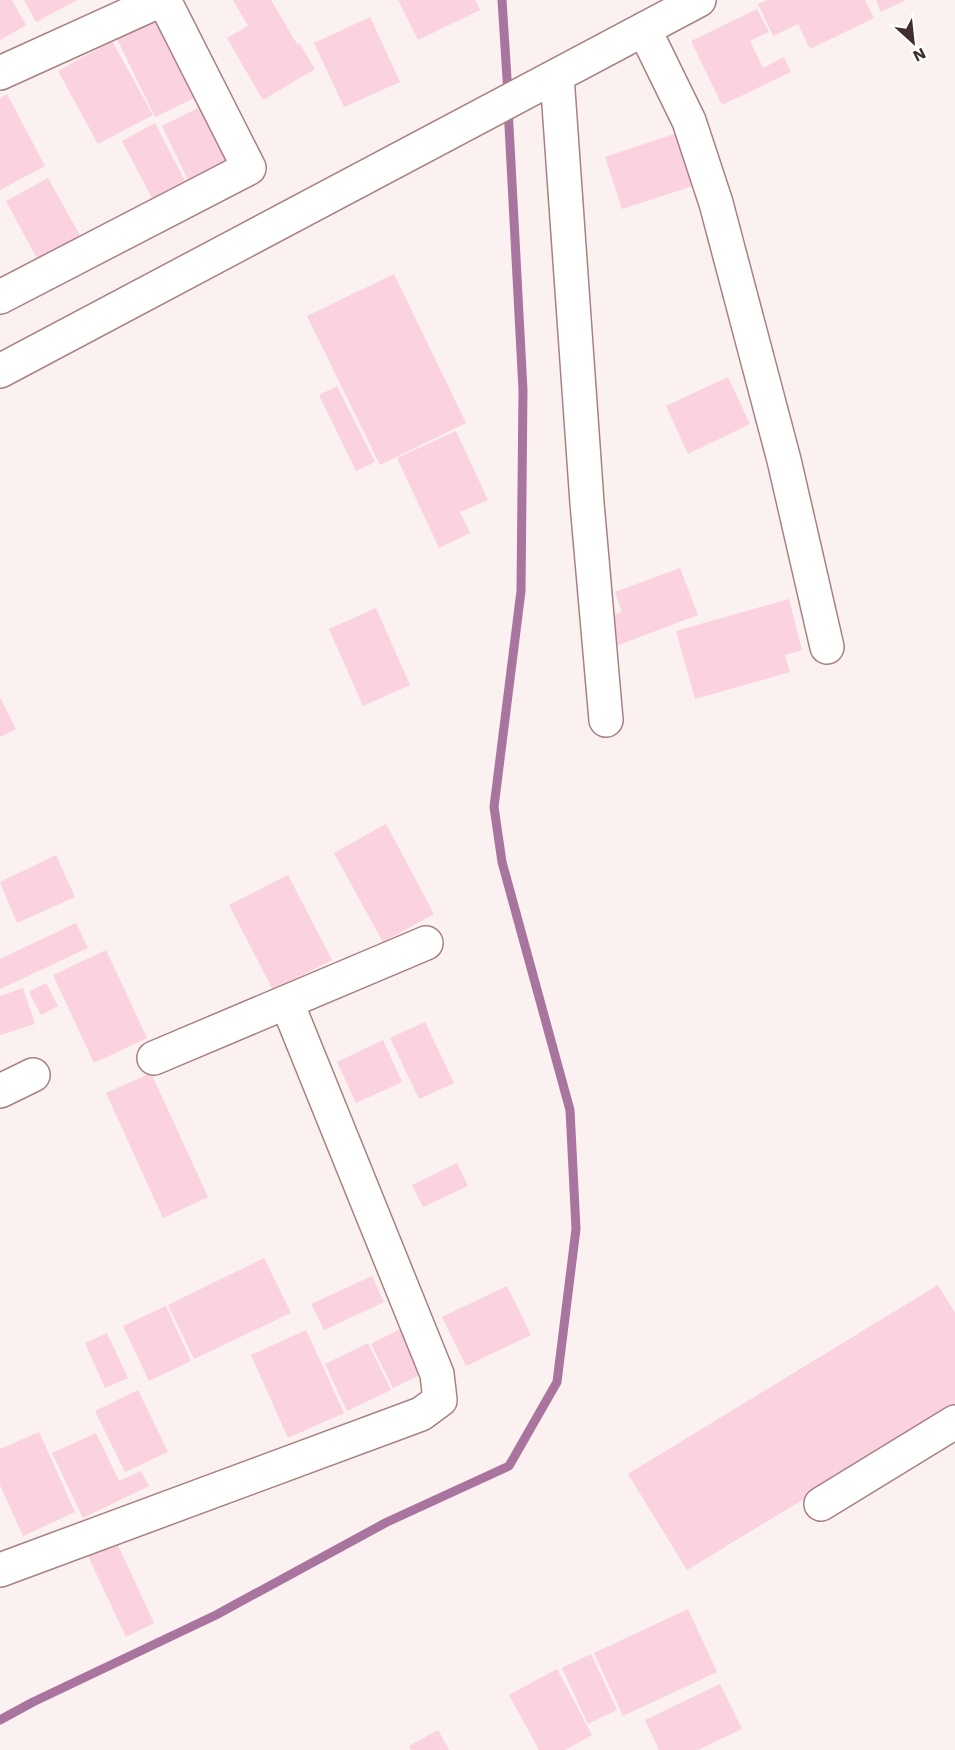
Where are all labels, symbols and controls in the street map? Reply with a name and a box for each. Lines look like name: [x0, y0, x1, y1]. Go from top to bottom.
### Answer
north arrow: [883, 12, 943, 72]
text: N: [910, 44, 929, 66]

